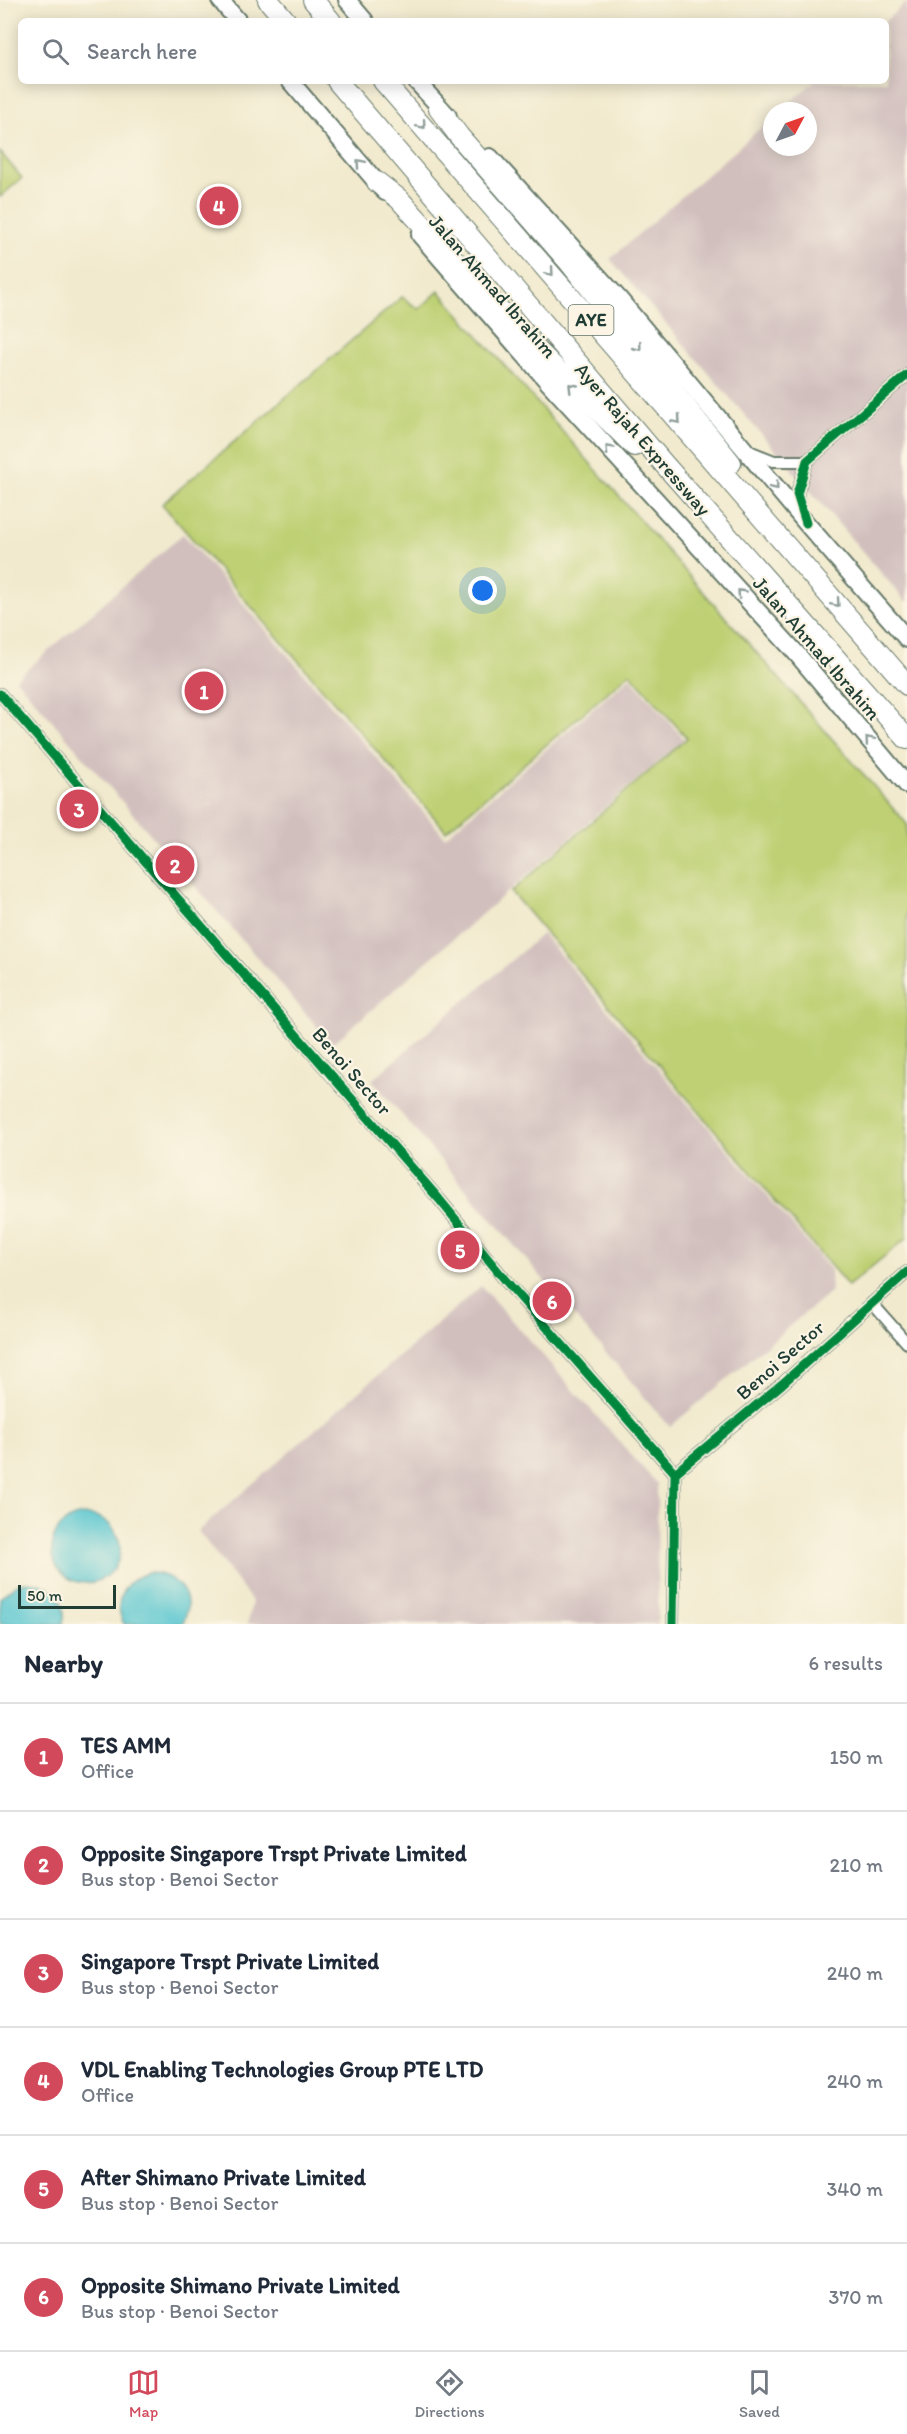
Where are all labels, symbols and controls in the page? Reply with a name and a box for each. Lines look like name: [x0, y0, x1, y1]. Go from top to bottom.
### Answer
search box: [18, 18, 889, 84]
icon: search: [39, 35, 72, 68]
text: Search here: [87, 38, 197, 65]
north arrow: [763, 102, 817, 156]
one-way arrow: [415, 118, 426, 129]
one-way arrow: [357, 159, 368, 170]
pin: 4: [200, 184, 238, 228]
street label: Jalan Ahmad Ibrahim: [424, 209, 562, 363]
one-way arrow: [542, 266, 553, 277]
road number: AYE: [568, 305, 614, 335]
one-way arrow: [631, 340, 642, 351]
street label: Ayer Rajah Expressway: [570, 357, 717, 521]
one-way arrow: [568, 383, 579, 393]
one-way arrow: [670, 413, 681, 424]
one-way arrow: [606, 446, 617, 457]
one-way arrow: [768, 479, 779, 490]
street label: Jalan Ahmad Ibrahim: [748, 571, 886, 725]
your location: [468, 576, 497, 605]
one-way arrow: [737, 589, 748, 600]
one-way arrow: [829, 596, 840, 607]
pin: 1: [184, 668, 224, 714]
one-way arrow: [866, 736, 877, 747]
pin: 3: [60, 786, 98, 832]
pin: 2: [156, 842, 195, 888]
street label: Benoi Sector: [307, 1022, 397, 1120]
pin: 5: [440, 1228, 480, 1272]
pin: 6: [532, 1278, 572, 1324]
street label: Benoi Sector: [731, 1315, 829, 1405]
scale bar: [18, 1582, 116, 1610]
text: 50 m: [27, 1586, 62, 1605]
text: Nearby: [24, 1647, 103, 1679]
text: 6 results: [809, 1651, 883, 1675]
text: TES AMM: [81, 1732, 171, 1759]
text: 1: [39, 1745, 48, 1769]
text: 150 m: [830, 1745, 883, 1769]
text: Office: [81, 1759, 134, 1783]
text: Opposite Singapore Trspt Private Limited: [81, 1840, 467, 1867]
text: 2: [38, 1853, 49, 1877]
text: 210 m: [830, 1853, 883, 1877]
text: Bus stop · Benoi Sector: [81, 1867, 278, 1891]
text: Singapore Trspt Private Limited: [81, 1948, 379, 1975]
text: 3: [38, 1961, 49, 1985]
text: 240 m: [827, 1961, 883, 1985]
text: Bus stop · Benoi Sector: [81, 1975, 278, 1999]
text: VDL Enabling Technologies Group PTE LTD: [81, 2056, 483, 2083]
text: 4: [37, 2069, 50, 2093]
text: 240 m: [827, 2069, 883, 2093]
text: Office: [81, 2083, 134, 2107]
text: After Shimano Private Limited: [81, 2164, 366, 2191]
text: 5: [38, 2177, 49, 2201]
text: 340 m: [826, 2177, 883, 2201]
text: Bus stop · Benoi Sector: [81, 2191, 278, 2215]
text: Opposite Shimano Private Limited: [81, 2272, 400, 2299]
text: 6: [38, 2285, 49, 2309]
text: 370 m: [829, 2285, 883, 2309]
text: Bus stop · Benoi Sector: [81, 2299, 278, 2323]
tab: Map: [127, 2366, 160, 2421]
tab: Directions: [414, 2366, 485, 2421]
tab: Saved: [739, 2366, 780, 2421]

